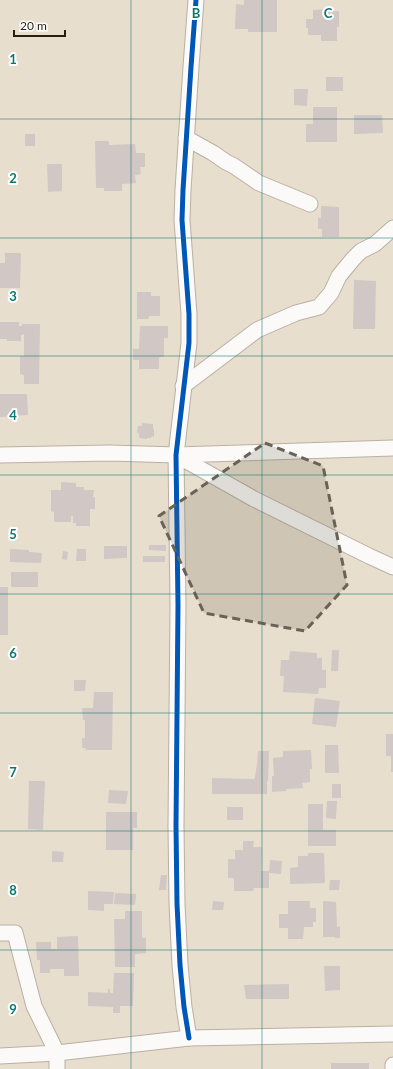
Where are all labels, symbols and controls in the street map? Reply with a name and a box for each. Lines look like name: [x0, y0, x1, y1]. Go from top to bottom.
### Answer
text: B: [192, 5, 201, 21]
text: C: [324, 5, 333, 21]
scale bar: [14, 12, 65, 38]
text: 20 m: [20, 18, 47, 33]
text: 1: [9, 51, 17, 67]
text: 2: [9, 170, 17, 186]
text: 3: [9, 288, 17, 304]
text: 4: [9, 407, 17, 423]
text: 5: [9, 526, 17, 542]
text: 6: [9, 645, 17, 661]
text: 7: [9, 764, 17, 780]
text: 8: [9, 882, 17, 898]
text: 9: [9, 1001, 17, 1017]

